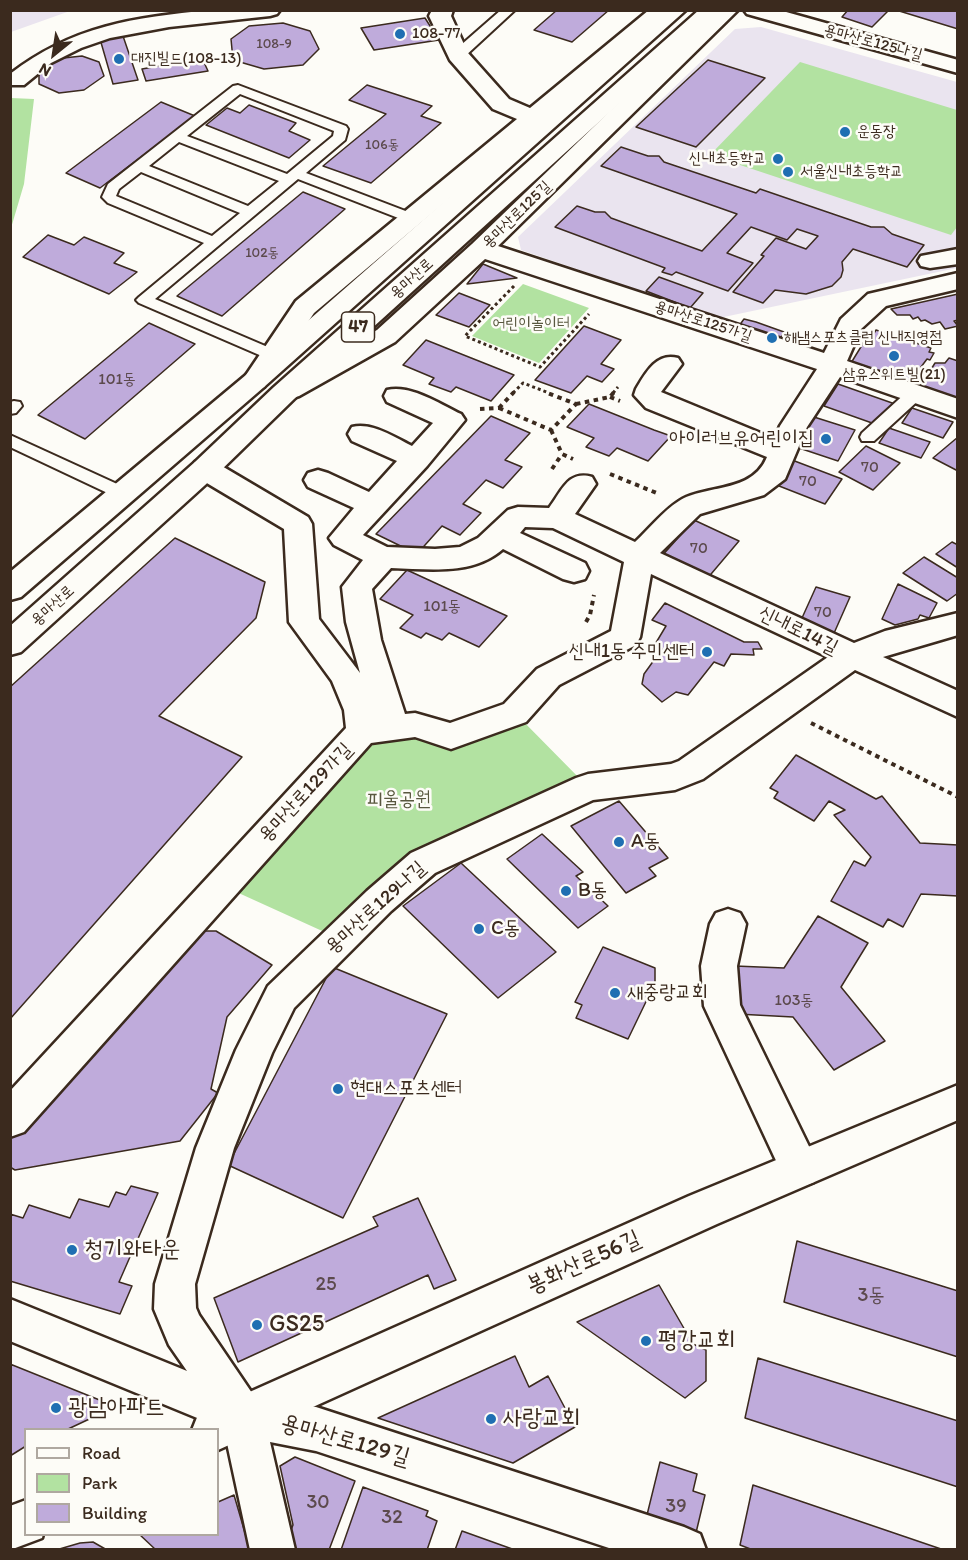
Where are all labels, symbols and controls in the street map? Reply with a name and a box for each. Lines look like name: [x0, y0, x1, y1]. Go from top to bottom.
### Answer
street label: 용마산로125나길: [821, 21, 925, 65]
north arrow: [24, 24, 84, 84]
place label: 108-77: [412, 24, 460, 44]
marker: 108-77: [393, 27, 407, 41]
house number: 108-9: [256, 36, 292, 52]
place label: 대진빌드(108-13): [131, 49, 242, 69]
marker: 대진빌드(108-13): [112, 52, 126, 66]
text: N: [35, 59, 54, 81]
place label: 운동장: [857, 122, 896, 142]
marker: 운동장: [838, 125, 852, 139]
house number: 106동: [365, 137, 399, 153]
place label: 신내초등학교: [689, 149, 766, 169]
marker: 신내초등학교: [771, 152, 785, 166]
place label: 서울신내초등학교: [800, 162, 903, 182]
marker: 서울신내초등학교: [781, 165, 795, 179]
street label: 용마산로125길: [478, 177, 556, 253]
house number: 102동: [245, 245, 279, 261]
street label: 용마산로: [386, 255, 438, 303]
street label: 용마산로125가길: [652, 297, 754, 347]
road number: 47: [342, 312, 374, 342]
park label: 어린이놀이터: [492, 314, 570, 334]
place label: 해냄스포츠클럽 신내직영점: [784, 328, 942, 348]
marker: 해냄스포츠클럽 신내직영점: [765, 331, 779, 345]
marker: 삼유스위트빌(21): [887, 349, 901, 363]
place label: 삼유스위트빌(21): [842, 365, 946, 385]
house number: 101동: [98, 370, 136, 390]
place label: 아이러브유어린이집: [669, 427, 814, 451]
marker: 아이러브유어린이집: [819, 432, 833, 446]
house number: 70: [861, 458, 879, 478]
house number: 70: [799, 472, 817, 492]
house number: 70: [690, 539, 708, 559]
street label: 용마산로: [27, 582, 79, 630]
house number: 101동: [423, 597, 461, 617]
street label: 신내로14길: [754, 601, 842, 661]
house number: 70: [814, 603, 832, 623]
place label: 신내1동 주민센터: [569, 640, 695, 664]
marker: 신내1동 주민센터: [700, 645, 714, 659]
street label: 용마산로129가길: [254, 738, 358, 848]
park label: 피울공원: [367, 788, 431, 812]
place label: A동: [631, 830, 660, 854]
marker: A동: [612, 835, 626, 849]
street label: 용마산로129나길: [321, 857, 431, 959]
place label: B동: [578, 879, 607, 903]
marker: B동: [559, 884, 573, 898]
place label: C동: [491, 917, 520, 941]
marker: C동: [472, 922, 486, 936]
place label: 새중랑교회: [627, 981, 707, 1005]
marker: 새중랑교회: [608, 986, 622, 1000]
house number: 103동: [775, 991, 813, 1011]
place label: 현대스포츠센터: [350, 1077, 463, 1101]
marker: 현대스포츠센터: [331, 1082, 345, 1096]
street label: 봉화산로56길: [522, 1225, 646, 1301]
place label: 청기와타운: [84, 1236, 181, 1264]
marker: 청기와타운: [65, 1243, 79, 1257]
house number: 25: [315, 1273, 337, 1297]
house number: 3동: [858, 1284, 884, 1308]
place label: GS25: [269, 1311, 324, 1339]
marker: GS25: [250, 1318, 264, 1332]
place label: 평강교회: [658, 1327, 735, 1355]
marker: 평강교회: [639, 1334, 653, 1348]
place label: 광남아파트: [68, 1394, 165, 1422]
marker: 광남아파트: [49, 1401, 63, 1415]
place label: 사랑교회: [503, 1405, 580, 1433]
street label: 용마산로129길: [277, 1409, 413, 1473]
marker: 사랑교회: [484, 1412, 498, 1426]
legend: [24, 1428, 219, 1536]
text: Road: [82, 1442, 121, 1464]
text: Park: [82, 1472, 117, 1494]
house number: 30: [306, 1491, 330, 1515]
house number: 39: [665, 1495, 687, 1519]
text: Building: [82, 1502, 147, 1524]
house number: 32: [381, 1506, 403, 1530]

